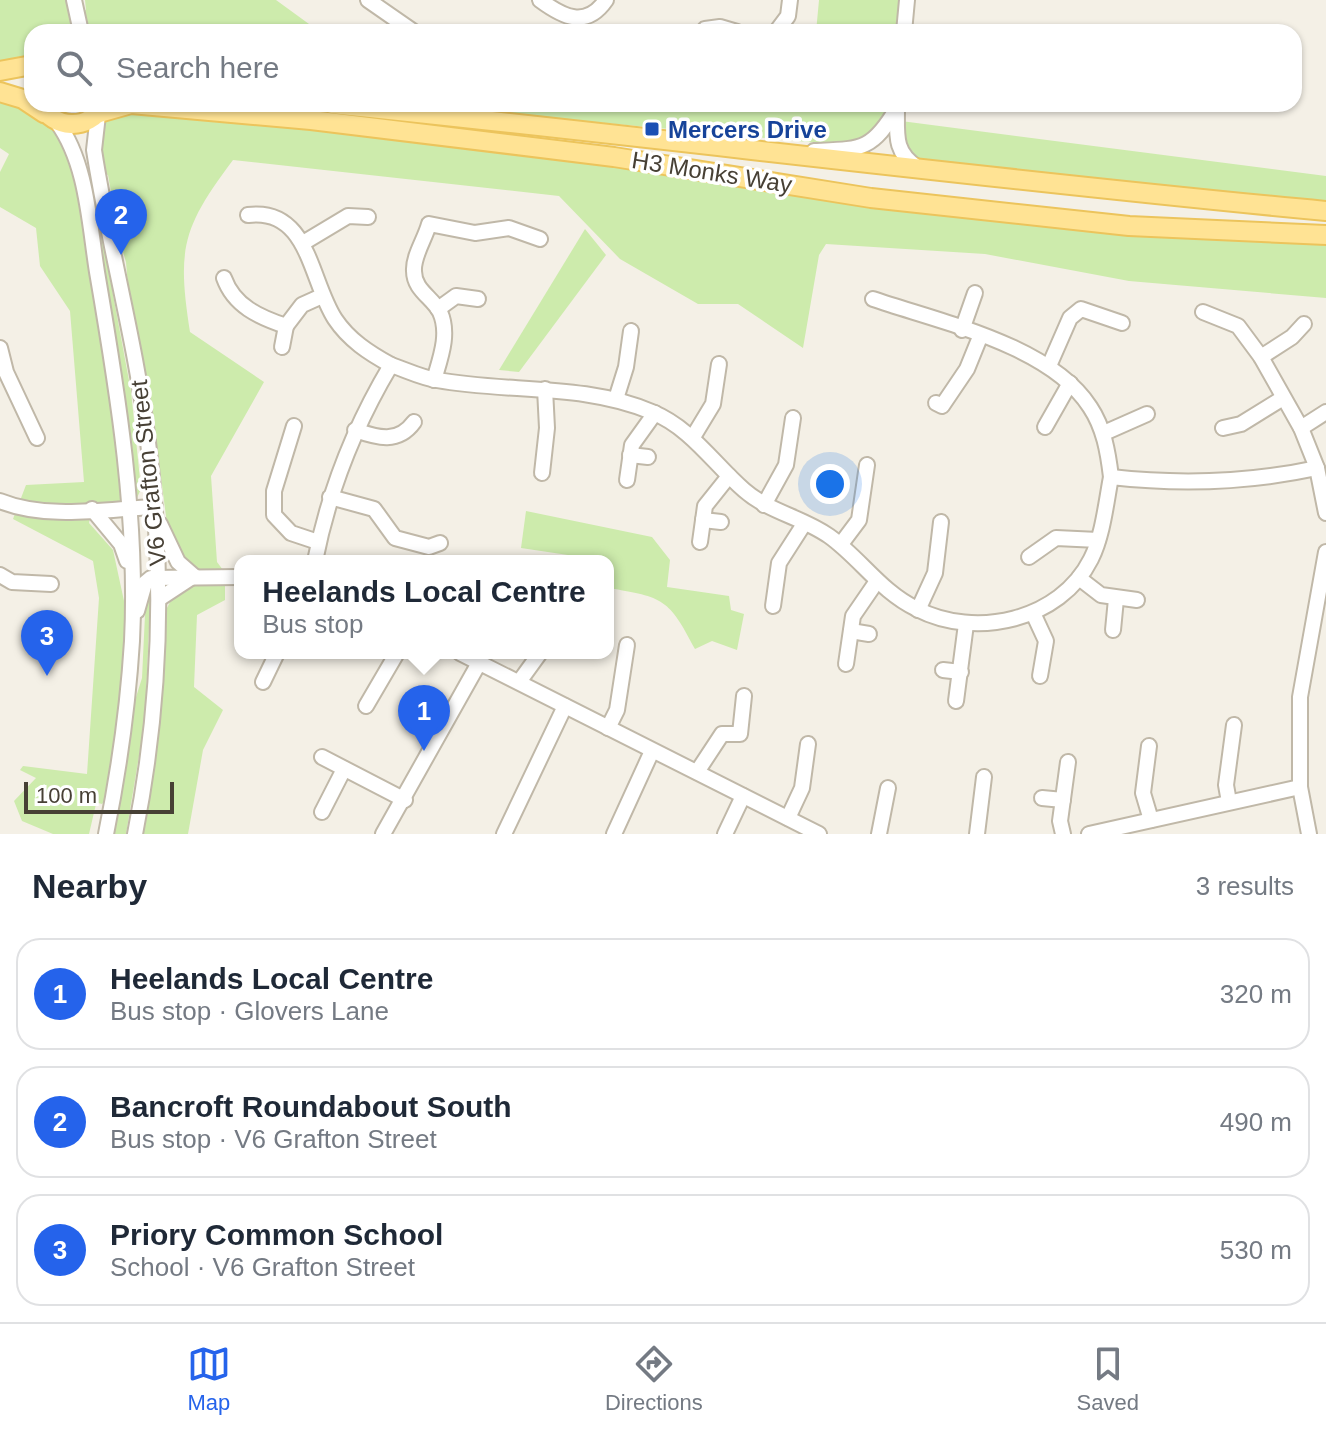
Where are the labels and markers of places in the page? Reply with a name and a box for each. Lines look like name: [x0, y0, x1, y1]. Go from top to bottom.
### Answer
place label: Mercers Drive: [668, 116, 827, 143]
marker: Mercers Drive: [643, 120, 661, 138]
pin: 2: [95, 189, 147, 255]
pin: 3: [21, 610, 73, 676]
pin: 1: [398, 685, 450, 751]

